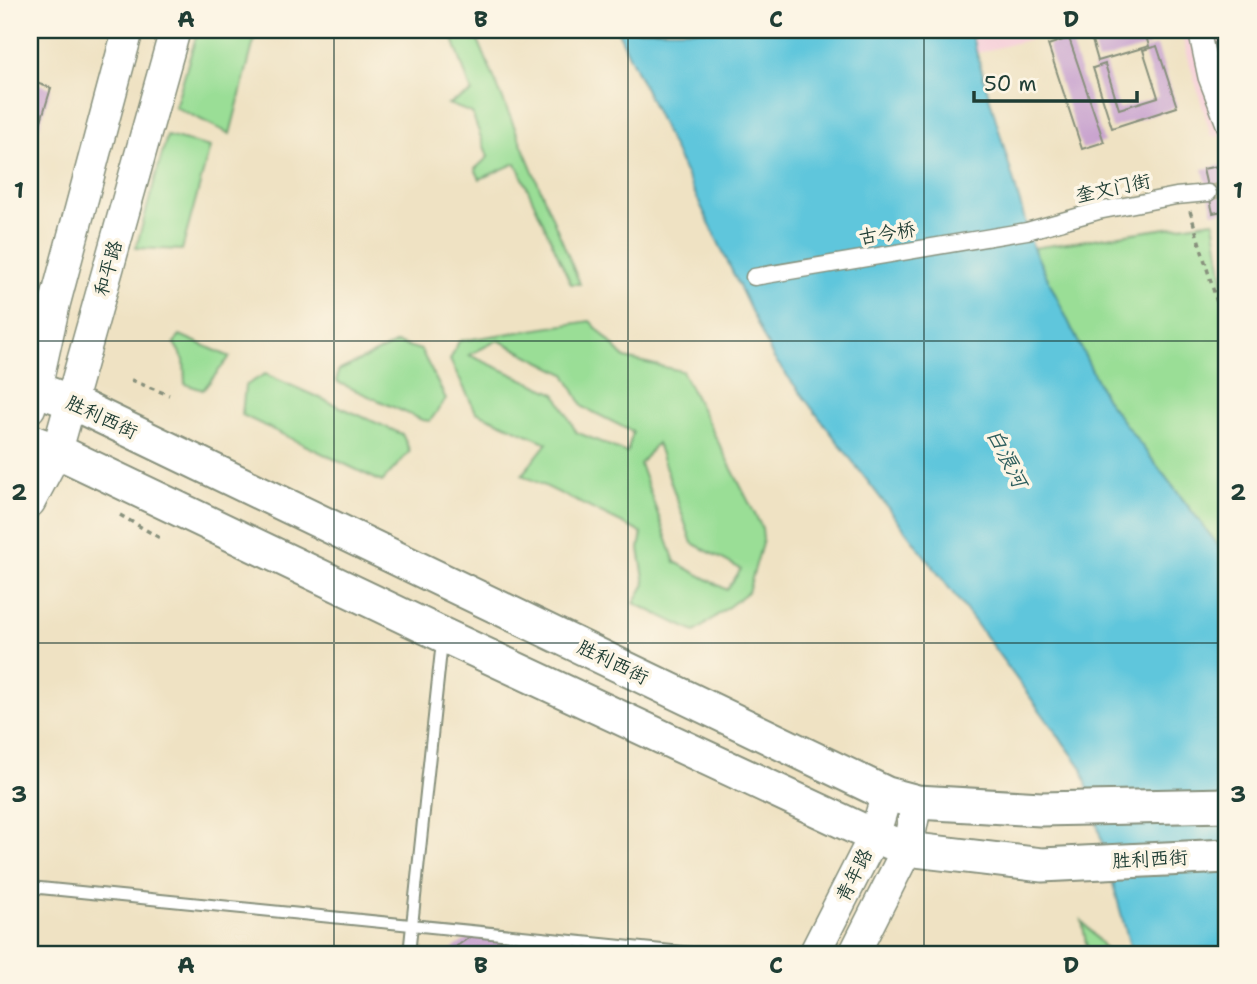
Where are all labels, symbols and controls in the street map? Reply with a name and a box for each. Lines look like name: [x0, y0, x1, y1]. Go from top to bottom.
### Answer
text: A: [177, 4, 195, 34]
text: B: [474, 4, 488, 34]
text: C: [769, 4, 783, 34]
text: D: [1063, 4, 1079, 34]
scale bar: [974, 60, 1136, 104]
text: 50 m: [984, 70, 1037, 98]
street label: 奎文门街: [1073, 168, 1153, 208]
text: 1: [14, 175, 24, 205]
text: 1: [1233, 175, 1243, 205]
street label: 古今桥: [857, 216, 917, 250]
street label: 和平路: [88, 237, 128, 299]
street label: 胜利西街: [62, 390, 142, 444]
water label: 白浪河: [980, 424, 1035, 495]
text: 2: [11, 477, 27, 507]
text: 2: [1230, 477, 1246, 507]
street label: 胜利西街: [573, 634, 653, 690]
text: 3: [11, 779, 27, 809]
text: 3: [1230, 779, 1246, 809]
street label: 青年路: [830, 844, 878, 906]
street label: 胜利西街: [1111, 845, 1189, 873]
text: A: [177, 950, 195, 980]
text: B: [474, 950, 488, 980]
text: C: [769, 950, 783, 980]
text: D: [1063, 950, 1079, 980]

